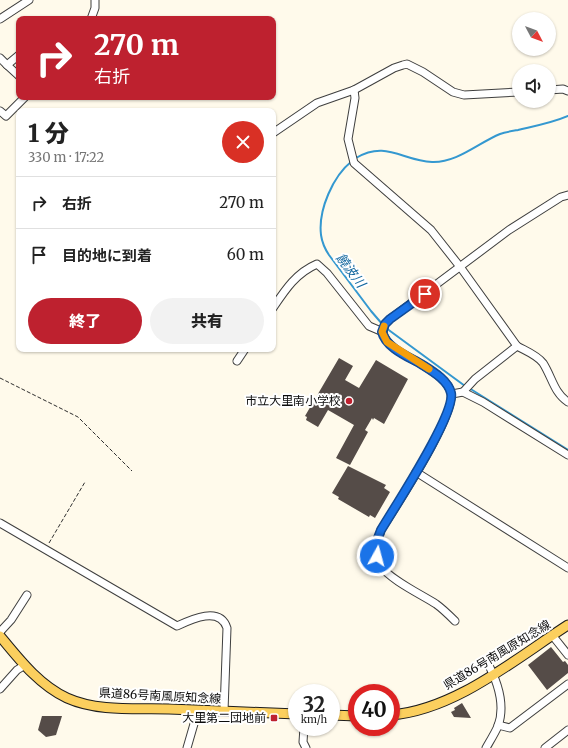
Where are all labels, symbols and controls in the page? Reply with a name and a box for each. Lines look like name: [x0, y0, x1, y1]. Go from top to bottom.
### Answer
north arrow: [512, 12, 556, 56]
map controls: [512, 12, 556, 108]
text: 270 m: [94, 27, 179, 63]
icon: right: [28, 32, 80, 84]
button: sound: [512, 64, 556, 108]
text: 右折: [94, 65, 130, 88]
text: 1 分: [28, 118, 69, 149]
button: close: [222, 121, 264, 163]
text: 330 m · 17:22: [28, 149, 104, 166]
icon: right: [28, 192, 50, 214]
text: 270 m: [219, 193, 264, 212]
text: 右折: [62, 194, 92, 213]
icon: arrive: [28, 244, 50, 266]
text: 60 m: [227, 245, 264, 264]
text: 目的地に到着: [62, 246, 152, 265]
water label: 饒波川: [332, 250, 370, 293]
pin: [408, 277, 442, 311]
icon: arrive: [414, 283, 436, 305]
button: 終了: [28, 298, 142, 344]
button: 共有: [150, 298, 264, 344]
place label: 市立大里南小学校: [245, 393, 341, 408]
marker: 市立大里南小学校: [344, 396, 354, 406]
position arrow: [356, 535, 398, 577]
street label: 県道86号南風原知念線: [440, 617, 553, 693]
speed limit sign: 40: [348, 684, 400, 736]
street label: 県道86号南風原知念線: [99, 685, 222, 706]
text: 32: [303, 692, 325, 717]
place label: 大里第二団地前: [182, 710, 266, 725]
marker: 大里第二団地前: [269, 713, 279, 723]
text: km/h: [301, 713, 327, 726]

